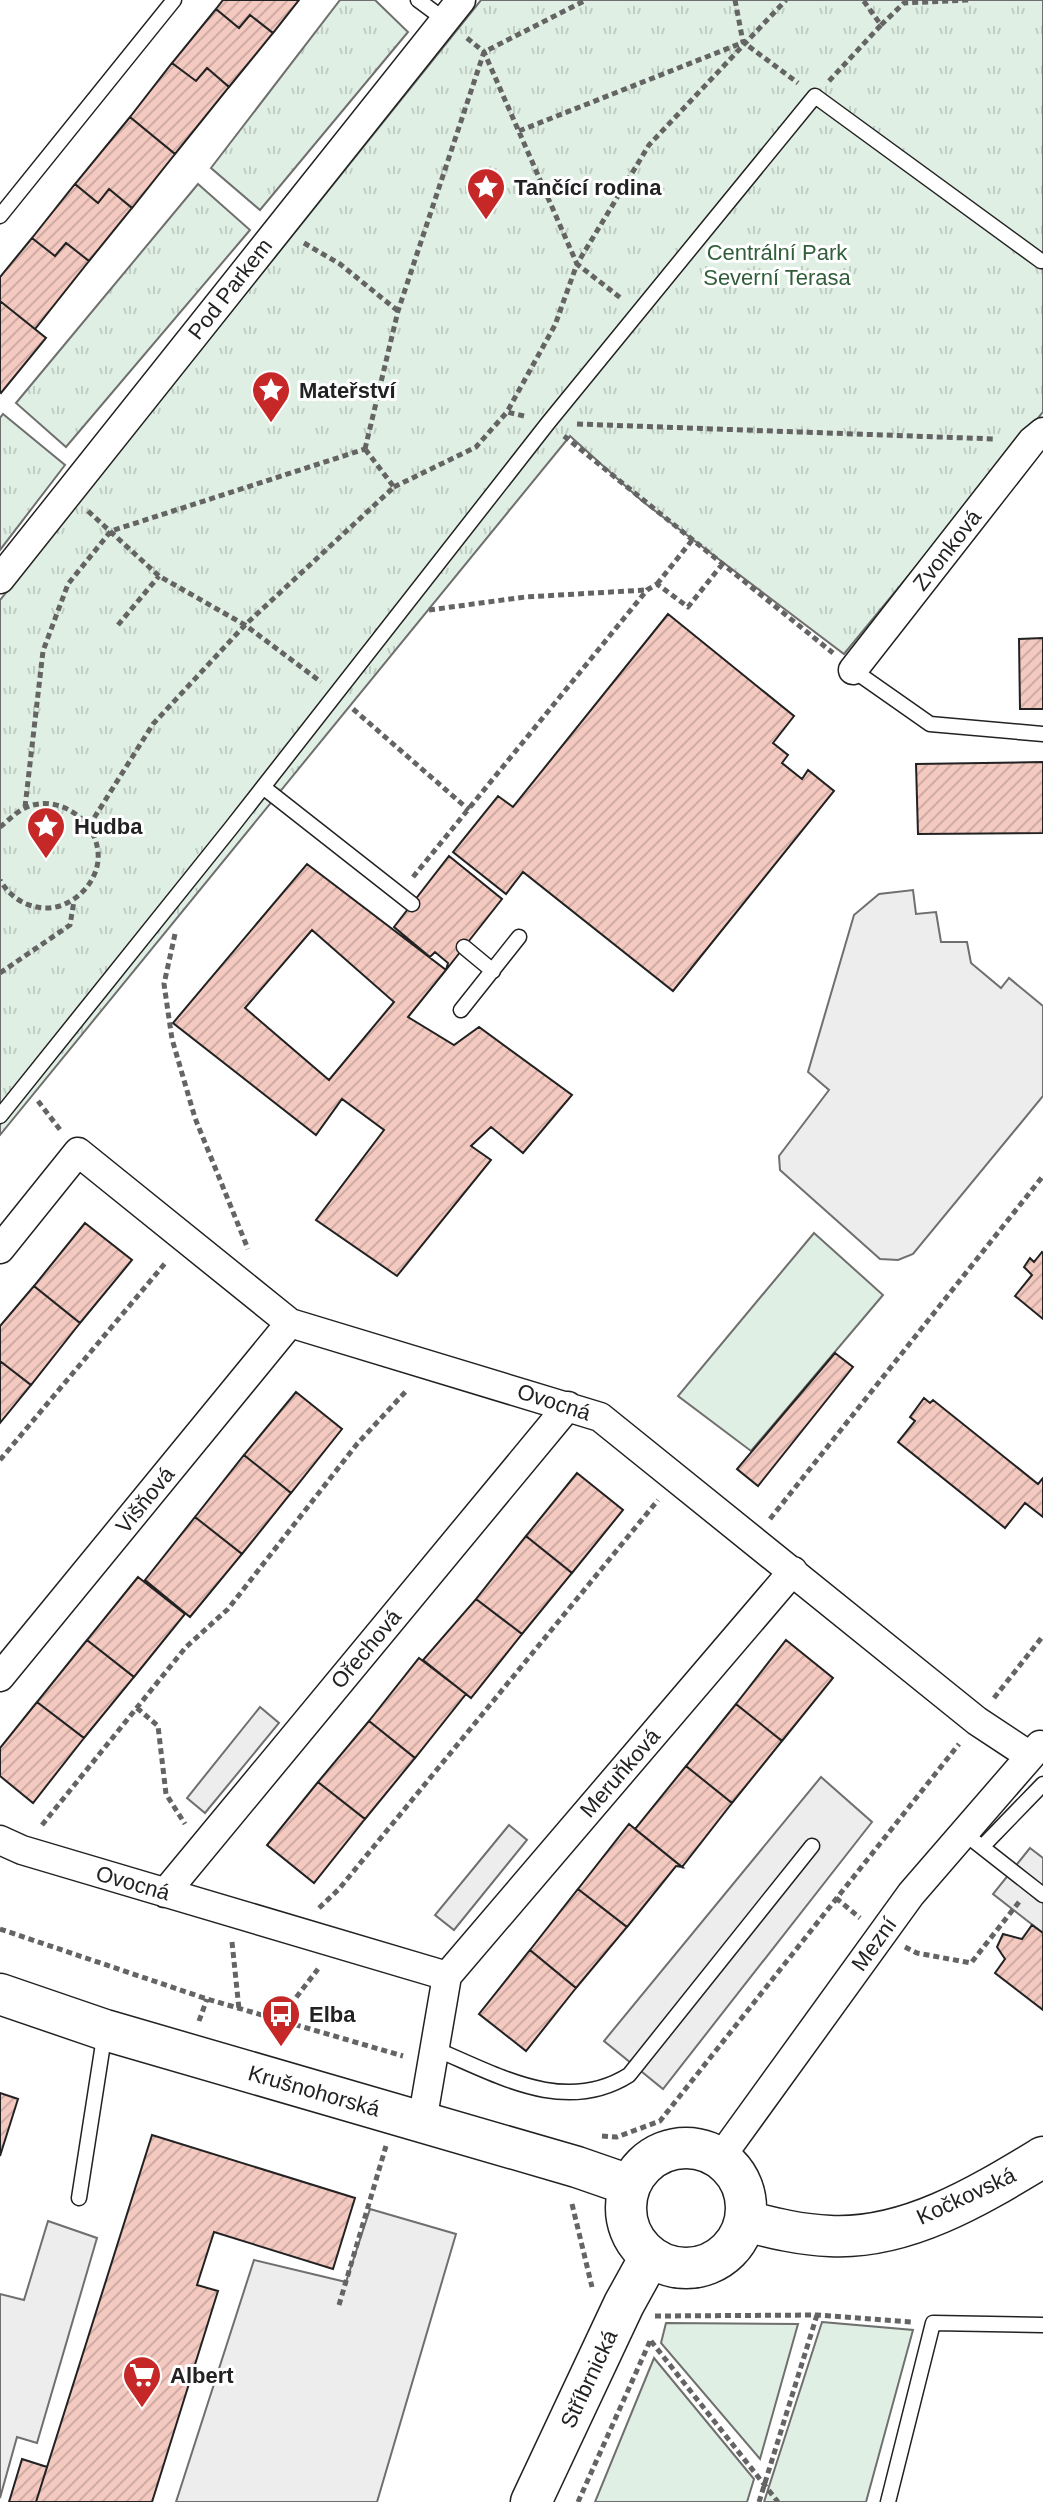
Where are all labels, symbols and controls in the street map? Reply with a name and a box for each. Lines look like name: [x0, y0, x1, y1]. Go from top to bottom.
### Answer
place icon: Tančící rodina: [465, 166, 507, 221]
place label: Tančící rodina: [514, 175, 662, 200]
street label: Pod Parkem: [183, 234, 277, 344]
park label: Centrální Park Severní Terasa: [703, 240, 852, 290]
place icon: Mateřství: [250, 369, 292, 424]
place label: Mateřství: [299, 378, 396, 403]
street label: Zvonková: [908, 504, 987, 595]
place icon: Hudba: [25, 805, 67, 860]
place label: Hudba: [74, 814, 143, 839]
street label: Ovocná: [514, 1378, 595, 1426]
street label: Višňová: [111, 1461, 180, 1538]
street label: Ořechová: [326, 1604, 407, 1694]
street label: Meruňková: [575, 1723, 666, 1822]
street label: Ovocná: [93, 1861, 174, 1906]
street label: Mezní: [846, 1912, 902, 1976]
bus stop icon: Elba: [260, 1993, 302, 2048]
place label: Elba: [309, 2002, 356, 2027]
street label: Krušnohorská: [245, 2060, 383, 2122]
street label: Kočkovská: [913, 2162, 1020, 2230]
street label: Stříbrnická: [555, 2325, 623, 2432]
supermarket icon: Albert: [121, 2354, 163, 2409]
place label: Albert: [170, 2363, 234, 2388]

